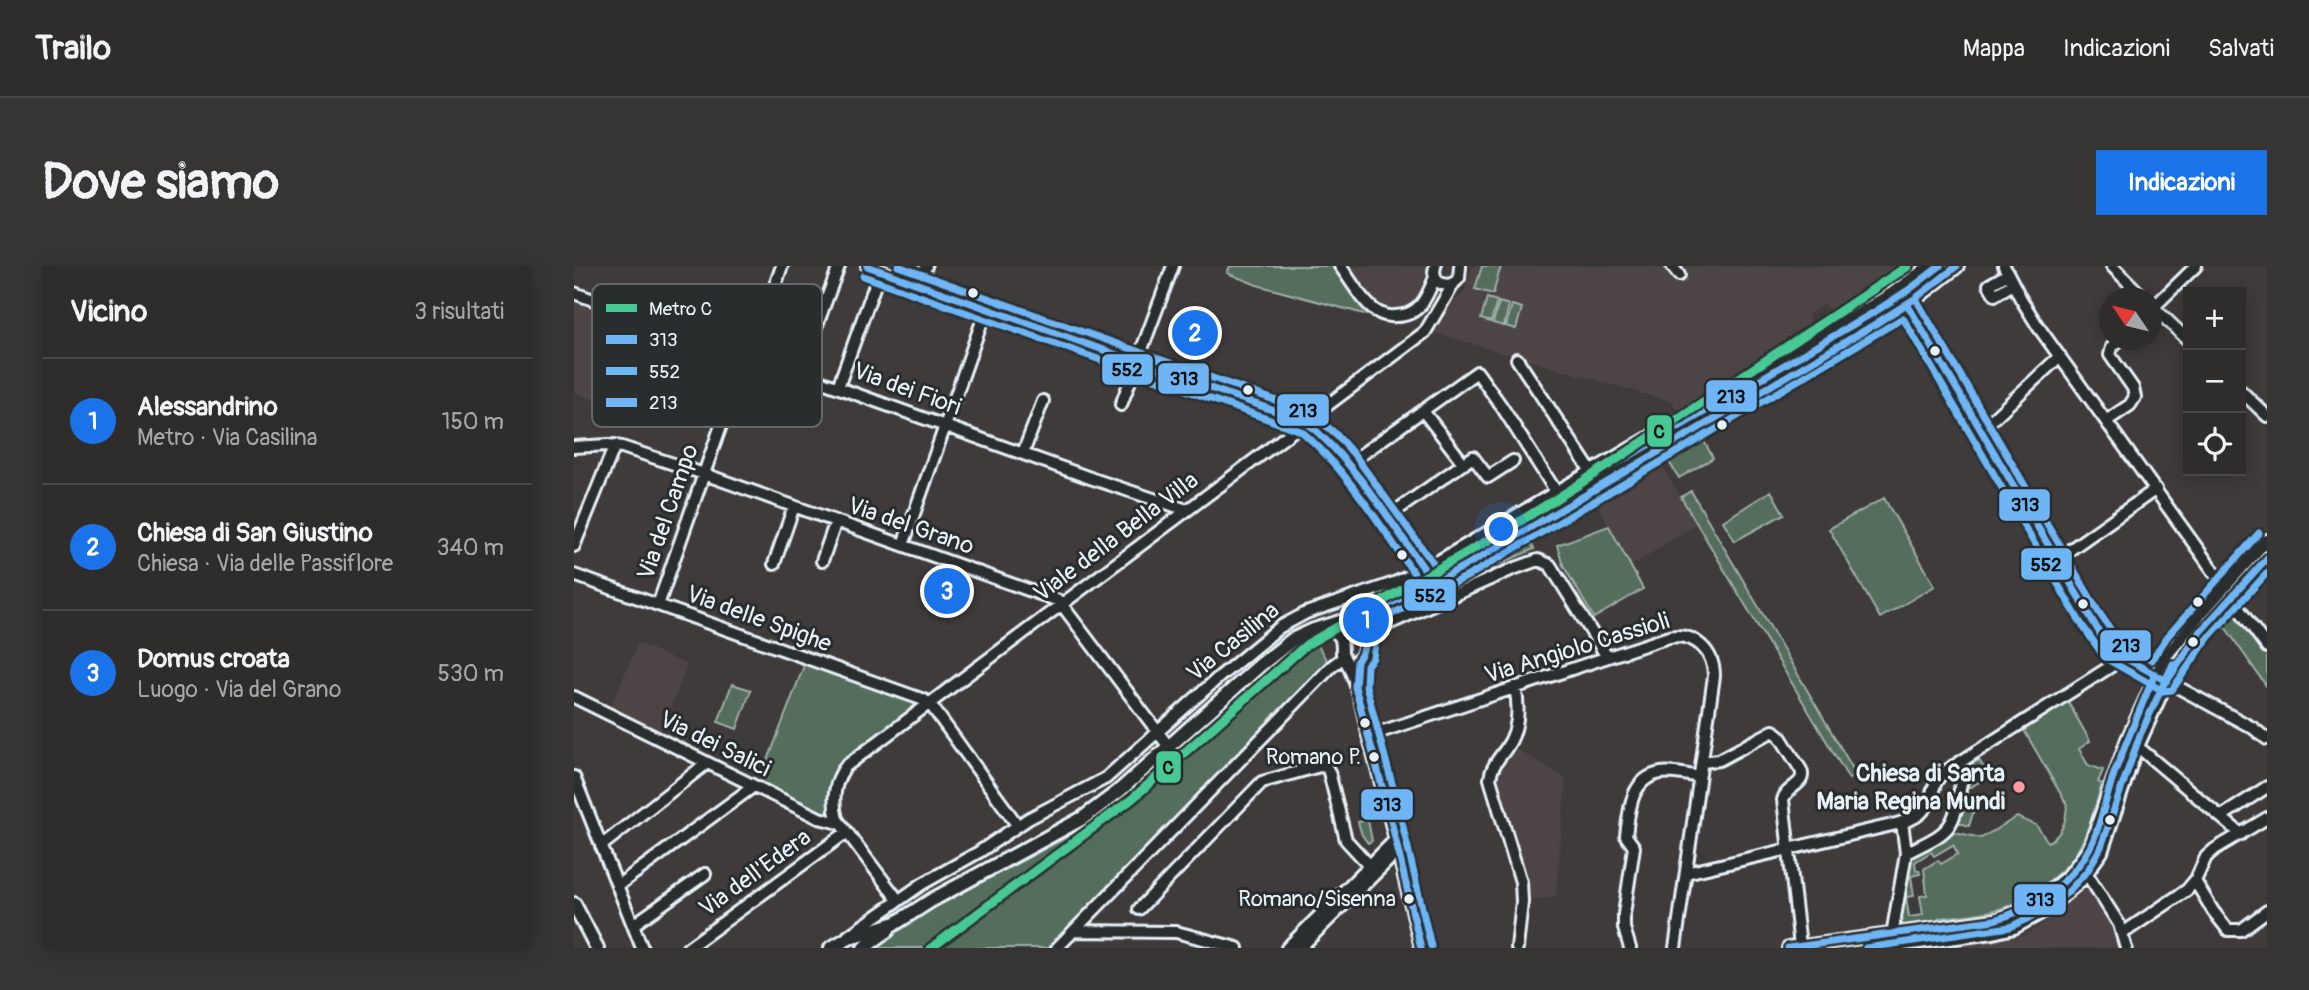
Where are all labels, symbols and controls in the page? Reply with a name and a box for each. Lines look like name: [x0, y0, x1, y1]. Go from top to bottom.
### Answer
text: Trailo: [35, 28, 111, 69]
text: Mappa: [1963, 34, 2025, 63]
text: Indicazioni: [2063, 34, 2170, 63]
text: Salvati: [2208, 34, 2274, 63]
button: Indicazioni: [2096, 150, 2267, 215]
text: Dove siamo: [42, 152, 279, 213]
legend: [592, 284, 822, 427]
unlabelled marker: [966, 286, 980, 300]
north arrow: [2099, 287, 2162, 350]
map controls: [2183, 287, 2246, 476]
button: +: [2183, 287, 2246, 350]
text: Vicino: [70, 293, 147, 330]
text: 3 risultati: [414, 297, 504, 326]
text: Metro C: [649, 297, 712, 321]
pin: 2: [1172, 307, 1218, 359]
text: 313: [649, 328, 678, 352]
unlabelled marker: [1928, 344, 1942, 358]
button: −: [2183, 350, 2246, 413]
line badge: 552: [1101, 353, 1154, 386]
street label: Via dei Fiori: [849, 356, 965, 422]
text: 552: [1111, 358, 1143, 382]
text: 552: [649, 360, 680, 384]
line badge: 313: [1157, 362, 1210, 395]
text: 313: [1170, 367, 1198, 391]
line badge: 213: [1705, 379, 1758, 413]
unlabelled marker: [1241, 383, 1255, 397]
text: 213: [1717, 385, 1745, 409]
text: Alessandrino: [137, 391, 278, 423]
text: 213: [649, 391, 678, 415]
line badge: 213: [1276, 393, 1330, 427]
text: 213: [1289, 399, 1317, 423]
text: 1: [89, 407, 98, 436]
text: 150 m: [441, 407, 504, 436]
button: locate: [2183, 413, 2246, 476]
line badge: C: [1646, 414, 1673, 448]
unlabelled marker: [1715, 418, 1729, 432]
text: C: [1653, 420, 1665, 444]
text: Metro · Via Casilina: [137, 423, 318, 452]
street label: Via del Campo: [631, 440, 705, 584]
street label: Viale della Bella Villa: [1028, 466, 1204, 608]
line badge: 313: [1998, 488, 2051, 522]
street label: Via del Grano: [844, 491, 978, 561]
text: 313: [2011, 493, 2039, 517]
your location: [1484, 512, 1518, 546]
text: Chiesa di San Giustino: [137, 517, 373, 549]
text: 2: [87, 533, 99, 562]
text: 340 m: [437, 533, 504, 562]
line badge: 552: [2020, 547, 2073, 581]
unlabelled marker: [1395, 548, 1409, 562]
text: Chiesa · Via delle Passiflore: [137, 549, 393, 578]
text: 552: [2030, 553, 2062, 577]
pin: 3: [924, 565, 970, 617]
line badge: 552: [1403, 578, 1457, 612]
street label: Via delle Spighe: [682, 579, 836, 659]
text: 552: [1414, 584, 1446, 608]
pin: 1: [1343, 594, 1389, 646]
unlabelled marker: [2191, 595, 2205, 609]
street label: Via Casilina: [1181, 596, 1285, 688]
unlabelled marker: [2076, 597, 2090, 611]
street label: Via Angiolo Cassioli: [1481, 606, 1673, 690]
line badge: 213: [2099, 629, 2152, 662]
text: 213: [2112, 634, 2140, 658]
unlabelled marker: [2186, 635, 2200, 649]
text: Domus croata: [137, 643, 290, 675]
text: 3: [87, 659, 99, 688]
text: 530 m: [438, 659, 504, 688]
text: Luogo · Via del Grano: [137, 675, 341, 704]
street label: Via dei Salici: [655, 705, 775, 783]
unlabelled marker: [1358, 716, 1372, 730]
place label: Romano P.: [1266, 743, 1361, 771]
line badge: C: [1155, 750, 1182, 784]
marker: Romano P.: [1367, 750, 1381, 764]
text: C: [1162, 756, 1174, 780]
place label: Chiesa di Santa Maria Regina Mundi: [1817, 759, 2005, 816]
marker: Chiesa di Santa Maria Regina Mundi: [2011, 779, 2027, 795]
line badge: 313: [1360, 788, 1414, 821]
text: 313: [1373, 793, 1401, 817]
unlabelled marker: [2103, 813, 2117, 827]
street label: Via dell'Edera: [693, 823, 817, 923]
line badge: 313: [2013, 883, 2067, 916]
place label: Romano/Sisenna: [1238, 885, 1396, 913]
text: 313: [2026, 888, 2054, 912]
marker: Romano/Sisenna: [1402, 892, 1416, 906]

